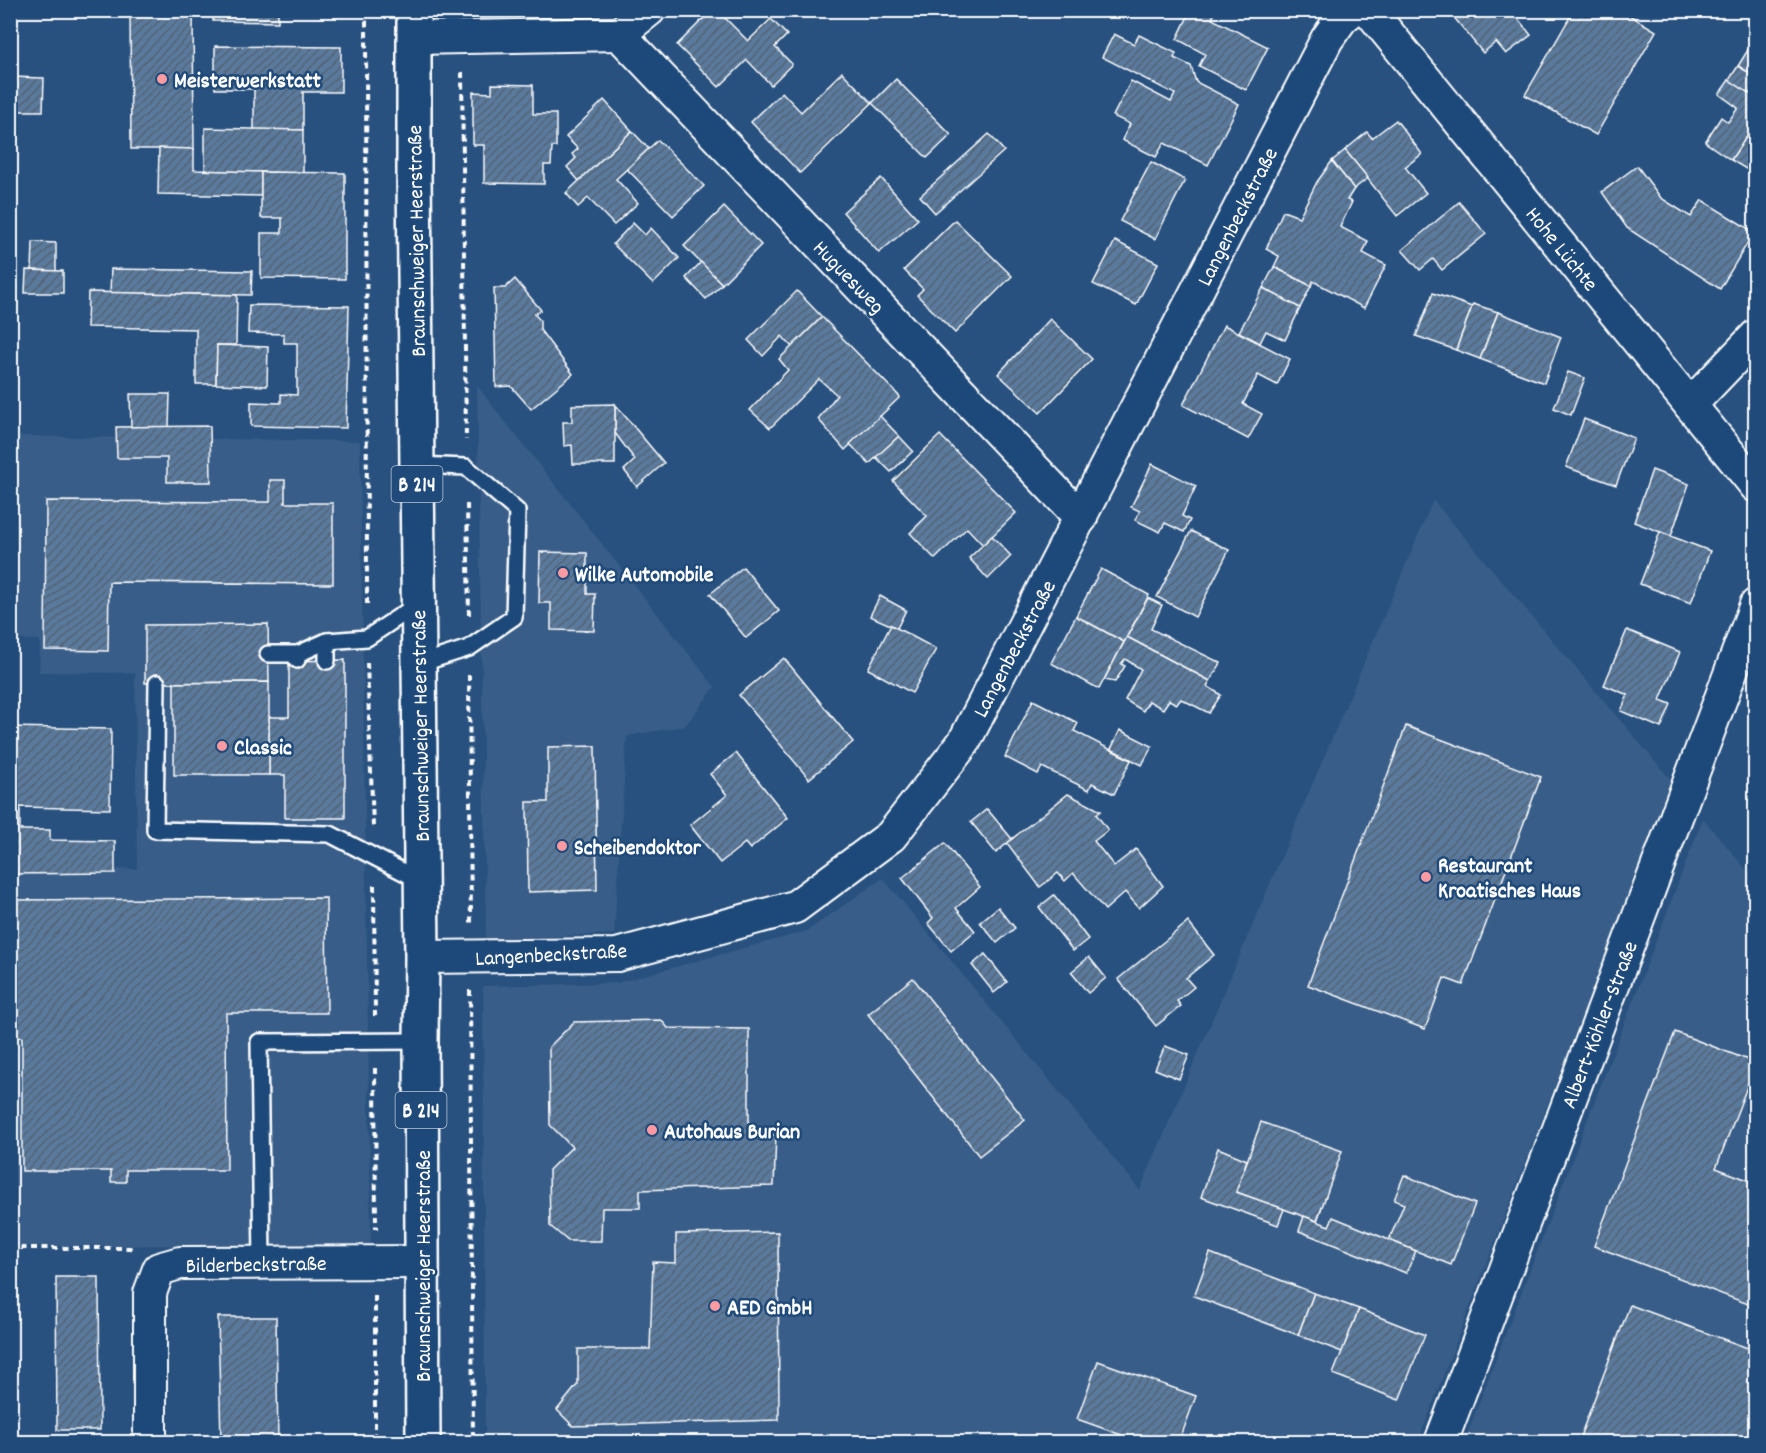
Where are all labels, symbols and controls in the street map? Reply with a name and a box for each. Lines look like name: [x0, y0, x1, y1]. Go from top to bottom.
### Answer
place label: Meisterwerkstatt: [174, 67, 322, 98]
marker: Meisterwerkstatt: [155, 72, 169, 86]
street label: Braunschweiger Heerstraße: [401, 125, 436, 357]
street label: Langenbeckstraße: [1191, 143, 1287, 292]
street label: Hohe Lüchte: [1516, 201, 1604, 299]
street label: Huguesweg: [804, 234, 891, 322]
road number: B 214: [392, 466, 442, 502]
place label: Wilke Automobile: [575, 561, 714, 592]
marker: Wilke Automobile: [556, 566, 570, 580]
street label: Langenbeckstraße: [967, 575, 1065, 724]
street label: Braunschweiger Heerstraße: [405, 610, 440, 842]
place label: Classic: [234, 734, 292, 765]
marker: Classic: [215, 739, 229, 753]
place label: Scheibendoktor: [574, 834, 702, 865]
marker: Scheibendoktor: [555, 839, 569, 853]
place label: Restaurant Kroatisches Haus: [1438, 852, 1581, 908]
marker: Restaurant Kroatisches Haus: [1419, 870, 1433, 884]
street label: Langenbeckstraße: [474, 937, 628, 976]
street label: Albert-Köhler-Straße: [1555, 937, 1648, 1114]
road number: B 214: [396, 1092, 446, 1128]
place label: Autohaus Burian: [664, 1118, 800, 1149]
marker: Autohaus Burian: [645, 1123, 659, 1137]
street label: Braunschweiger Heerstraße: [410, 1150, 441, 1382]
street label: Bilderbeckstraße: [185, 1250, 327, 1283]
place label: AED GmbH: [727, 1294, 812, 1325]
marker: AED GmbH: [708, 1299, 722, 1313]

